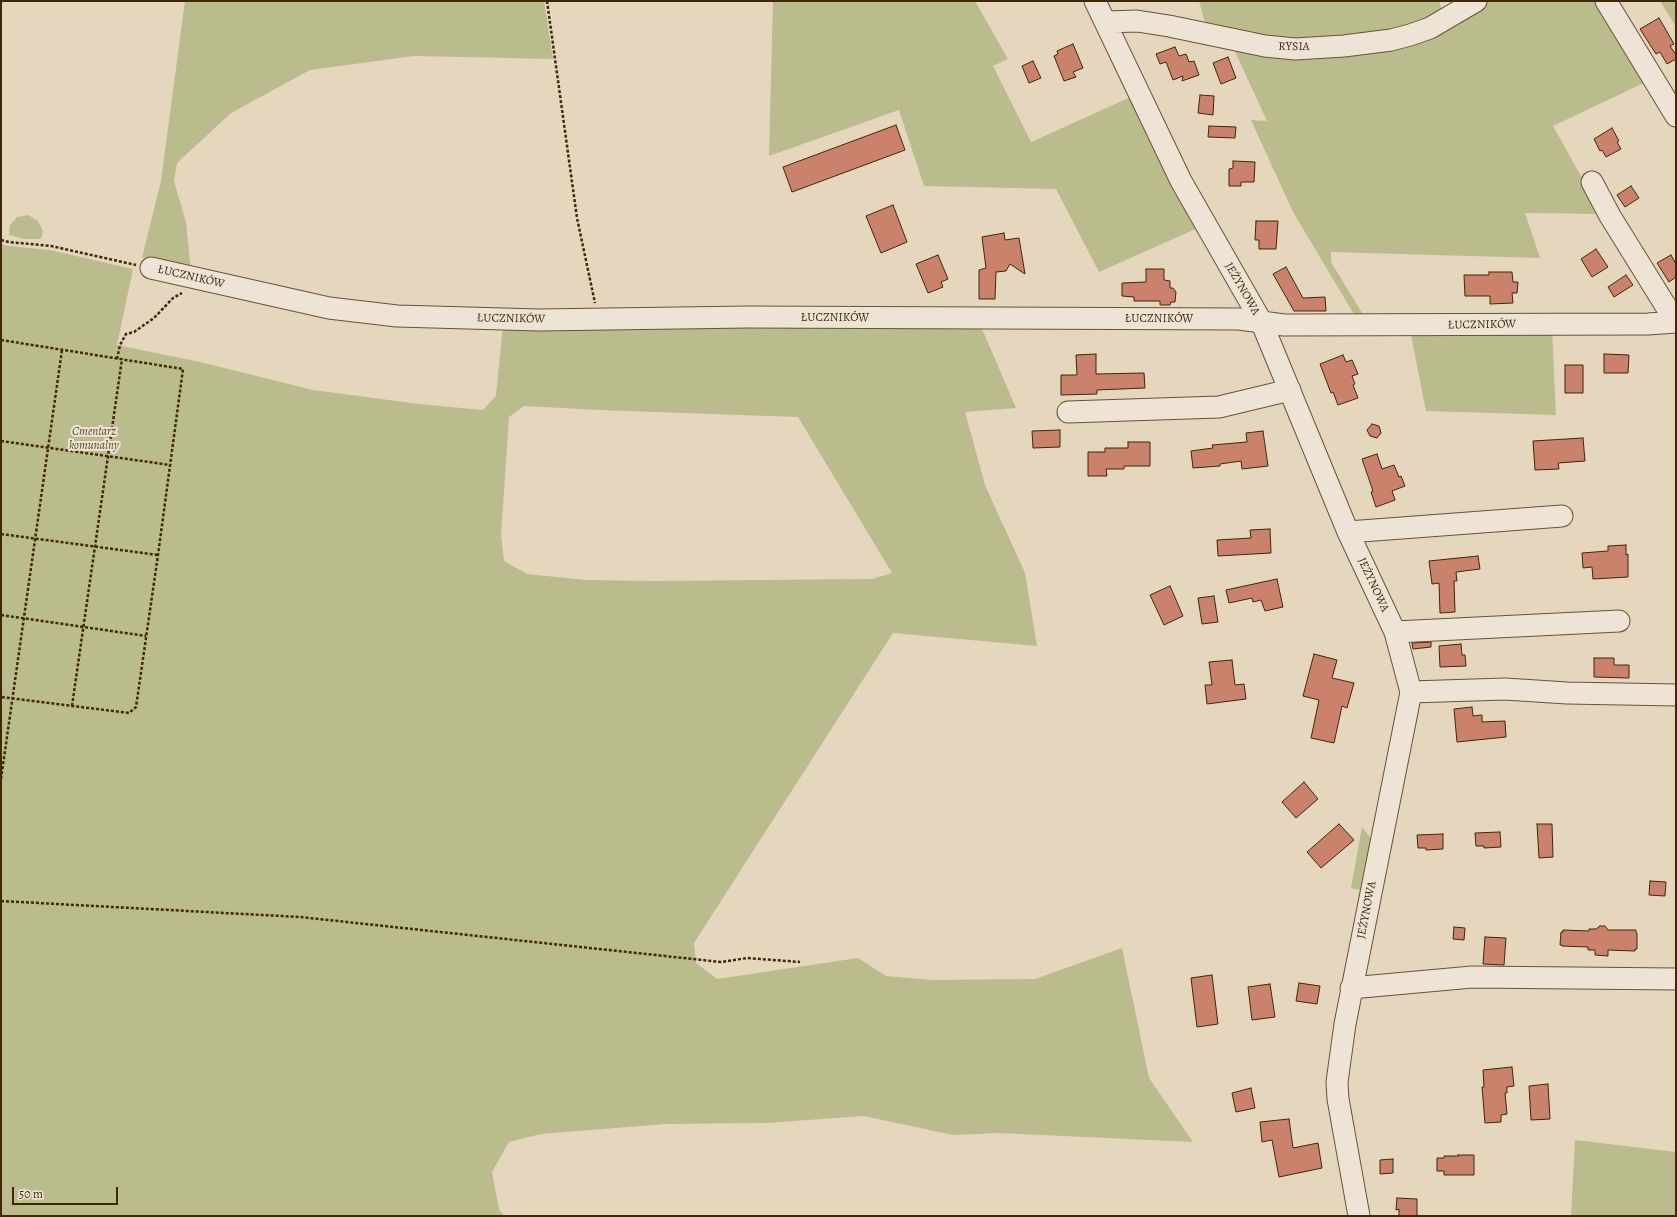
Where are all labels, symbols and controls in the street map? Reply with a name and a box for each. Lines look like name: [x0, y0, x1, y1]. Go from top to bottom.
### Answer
street label: RYSIA: [1278, 40, 1310, 54]
street label: JEŻYNOWA: [1221, 260, 1263, 318]
street label: ŁUCZNIKÓW: [156, 262, 226, 292]
street label: ŁUCZNIKÓW: [477, 311, 545, 327]
street label: ŁUCZNIKÓW: [801, 311, 869, 325]
street label: ŁUCZNIKÓW: [1125, 312, 1193, 326]
street label: ŁUCZNIKÓW: [1448, 317, 1516, 333]
park label: Cmentarz komunalny: [69, 425, 119, 453]
street label: JEŻYNOWA: [1354, 555, 1392, 615]
street label: JEŻYNOWA: [1354, 880, 1380, 940]
scale bar: [14, 1179, 120, 1205]
text: 50 m: [19, 1186, 43, 1202]

